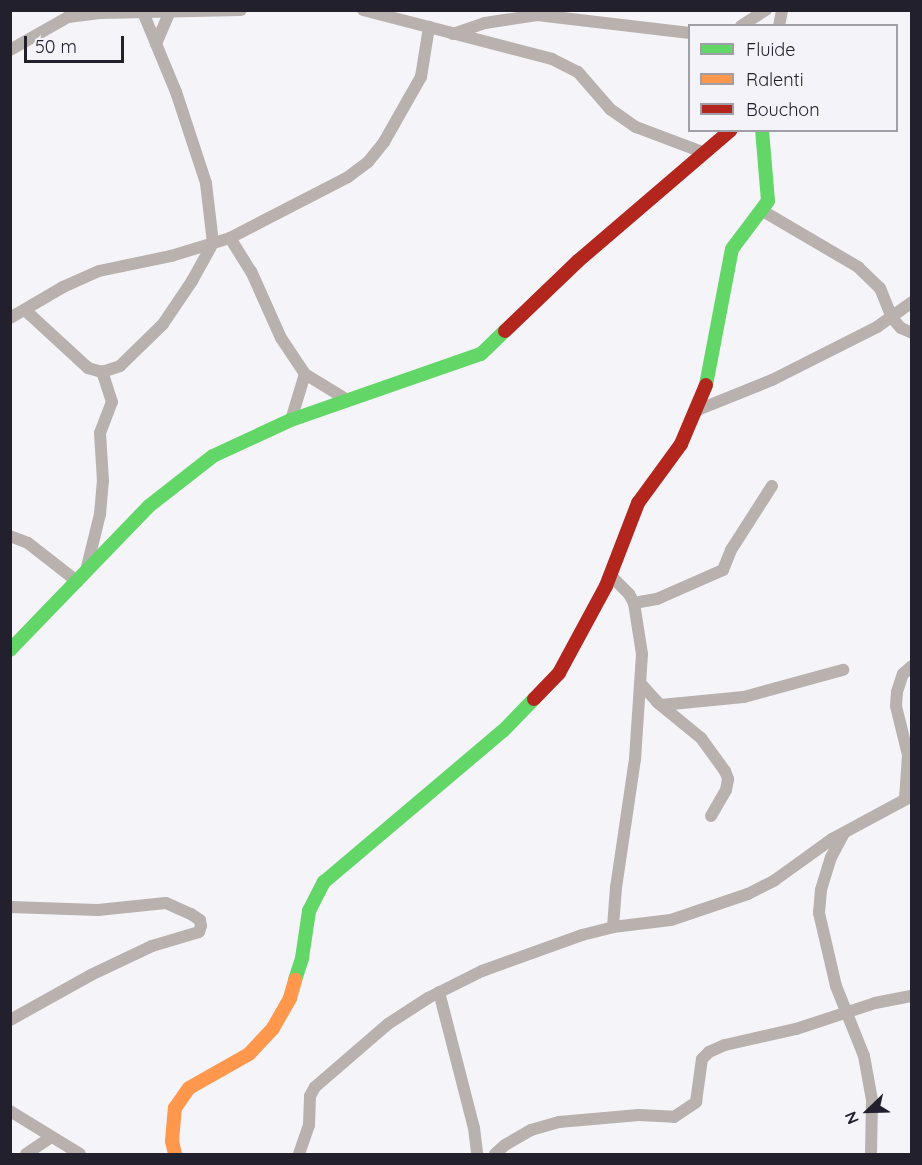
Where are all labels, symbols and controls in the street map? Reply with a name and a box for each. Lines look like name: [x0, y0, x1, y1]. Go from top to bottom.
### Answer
scale bar: [27, 24, 128, 62]
legend: [688, 24, 898, 132]
text: 50 m: [35, 35, 77, 58]
text: Fluide: [746, 38, 795, 61]
text: Ralenti: [746, 68, 804, 91]
text: Bouchon: [746, 98, 820, 121]
north arrow: [838, 1081, 898, 1141]
text: N: [840, 1109, 863, 1127]

